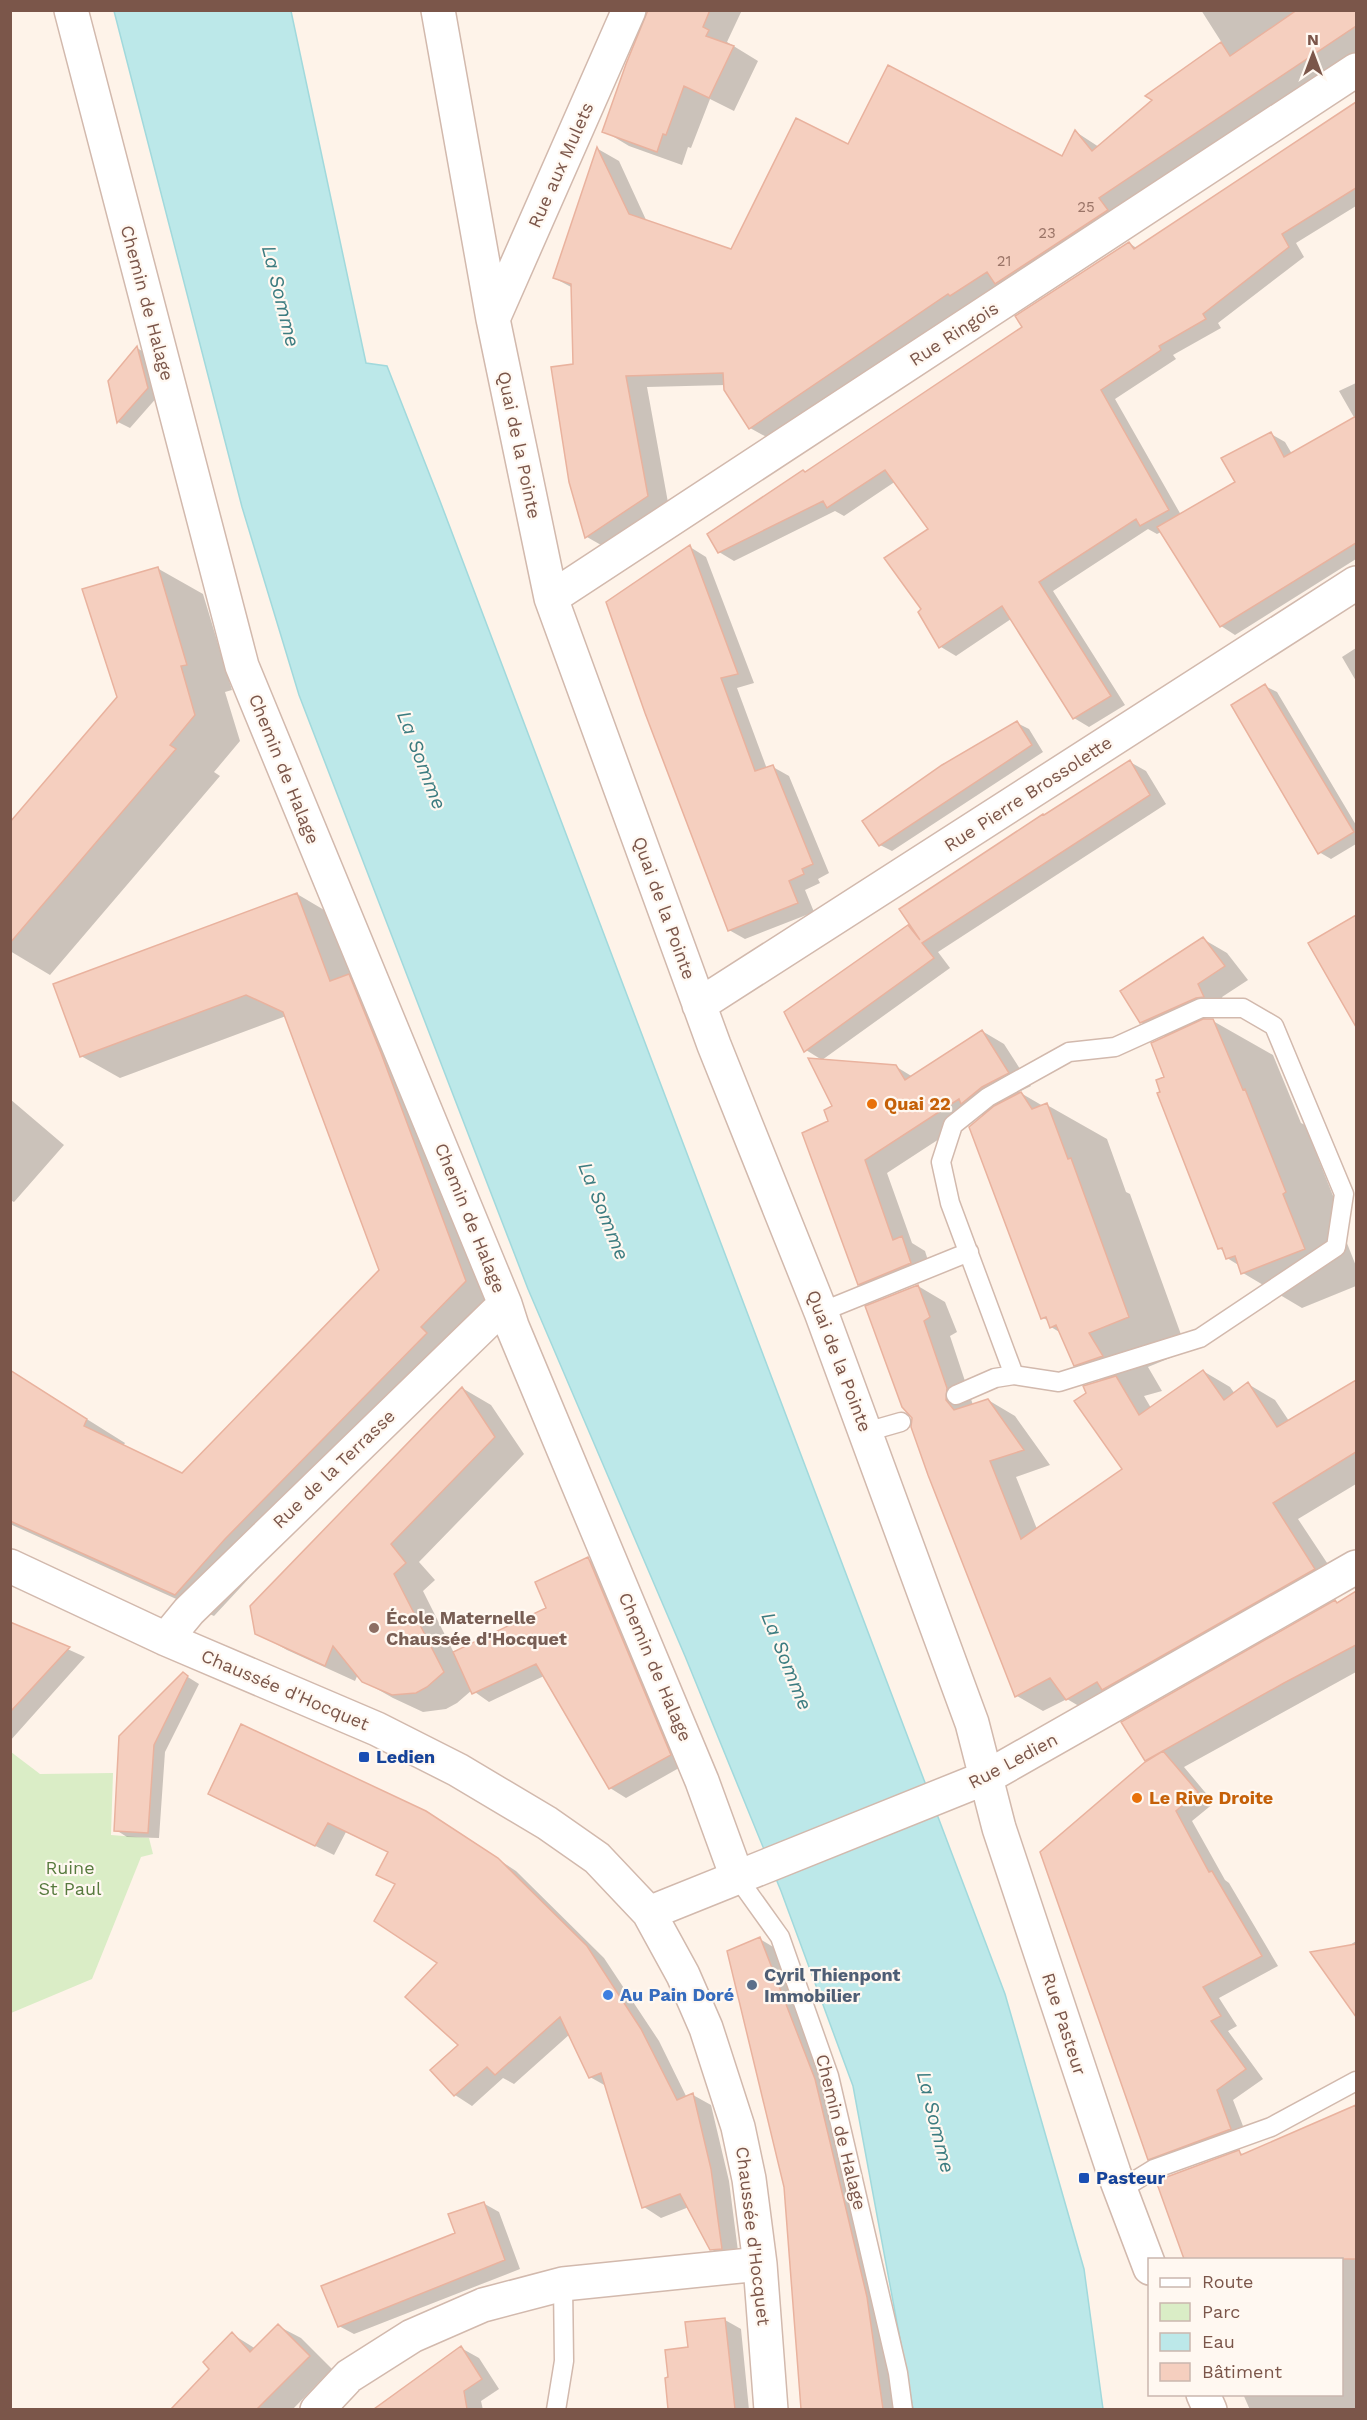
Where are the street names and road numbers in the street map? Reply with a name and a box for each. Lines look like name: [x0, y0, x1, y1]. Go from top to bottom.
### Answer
street label: Rue aux Mulets: [523, 99, 598, 231]
street label: Chemin de Halage: [117, 223, 178, 383]
street label: Rue Ringois: [905, 297, 1002, 370]
street label: Quai de la Pointe: [494, 369, 545, 521]
street label: Chemin de Halage: [245, 691, 324, 847]
street label: Rue Pierre Brossolette: [940, 731, 1116, 856]
street label: Quai de la Pointe: [629, 834, 700, 982]
street label: Chemin de Halage: [431, 1140, 510, 1296]
street label: Quai de la Pointe: [803, 1287, 876, 1435]
street label: Rue de la Terrasse: [268, 1405, 399, 1532]
street label: Chemin de Halage: [615, 1589, 696, 1744]
street label: Chaussée d'Hocquet: [198, 1645, 373, 1735]
street label: Rue Ledien: [965, 1728, 1061, 1793]
street label: Rue Pasteur: [1038, 1970, 1091, 2078]
street label: Chemin de Halage: [812, 2052, 871, 2212]
street label: Chaussée d'Hocquet: [732, 2145, 775, 2327]

